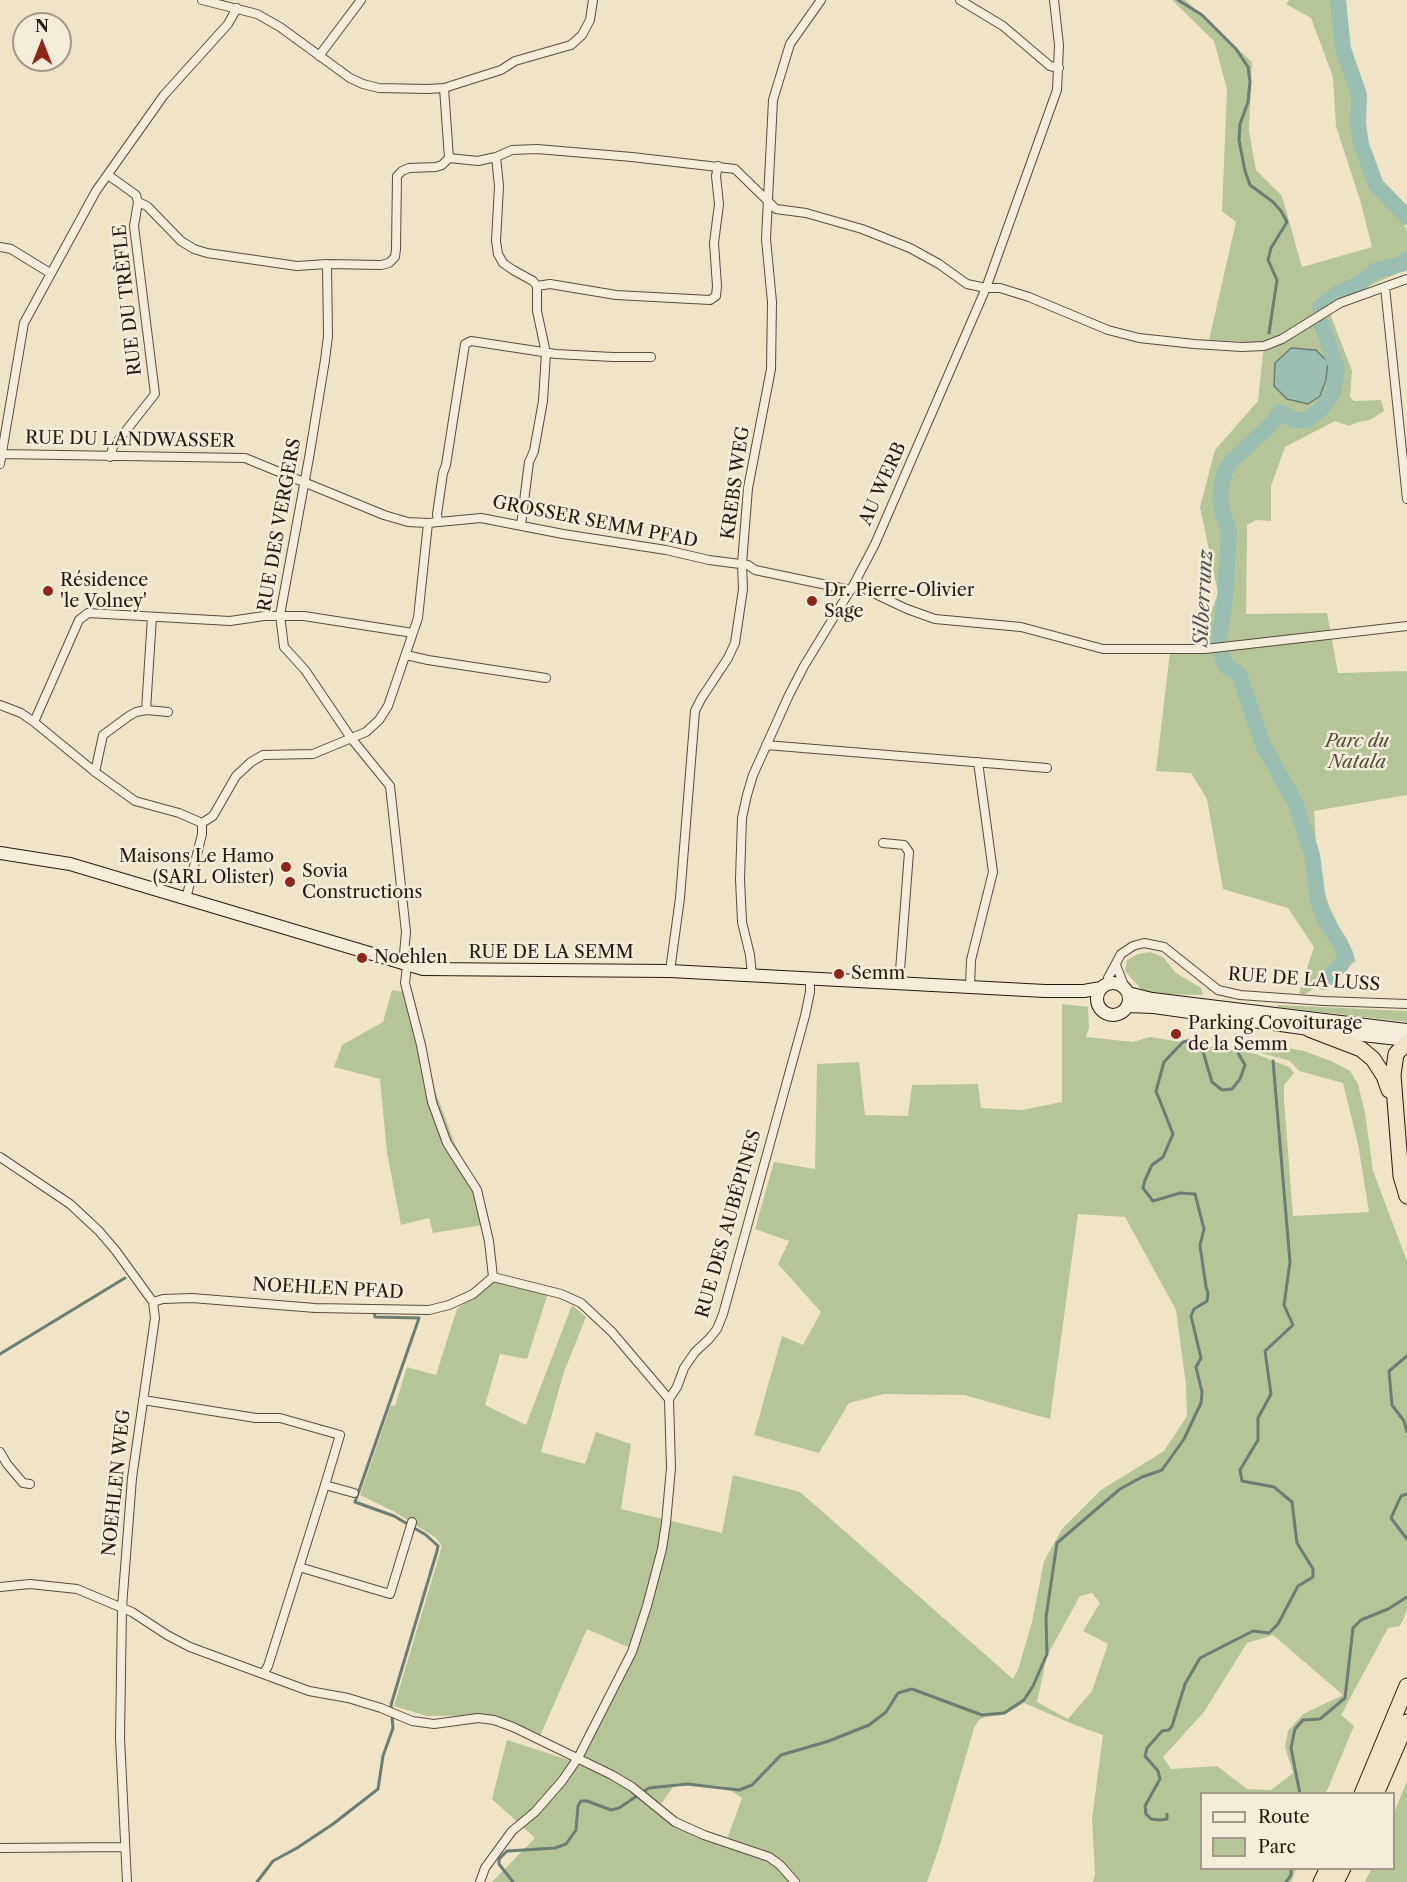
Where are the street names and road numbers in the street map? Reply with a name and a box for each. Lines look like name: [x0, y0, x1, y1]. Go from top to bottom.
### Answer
street label: RUE DU TRÈFLE: [109, 223, 147, 377]
street label: KREBS WEG: [717, 425, 755, 541]
street label: RUE DU LANDWASSER: [25, 427, 235, 453]
street label: RUE DES VERGERS: [254, 437, 306, 613]
street label: AU WERB: [855, 439, 911, 529]
street label: GROSSER SEMM PFAD: [490, 491, 700, 553]
street label: RUE DE LA SEMM: [468, 942, 634, 964]
street label: RUE DE LA LUSS: [1227, 964, 1381, 996]
street label: RUE DES AUBÉPINES: [692, 1128, 766, 1320]
street label: NOEHLEN PFAD: [252, 1274, 404, 1304]
street label: NOEHLEN WEG: [99, 1408, 135, 1558]

